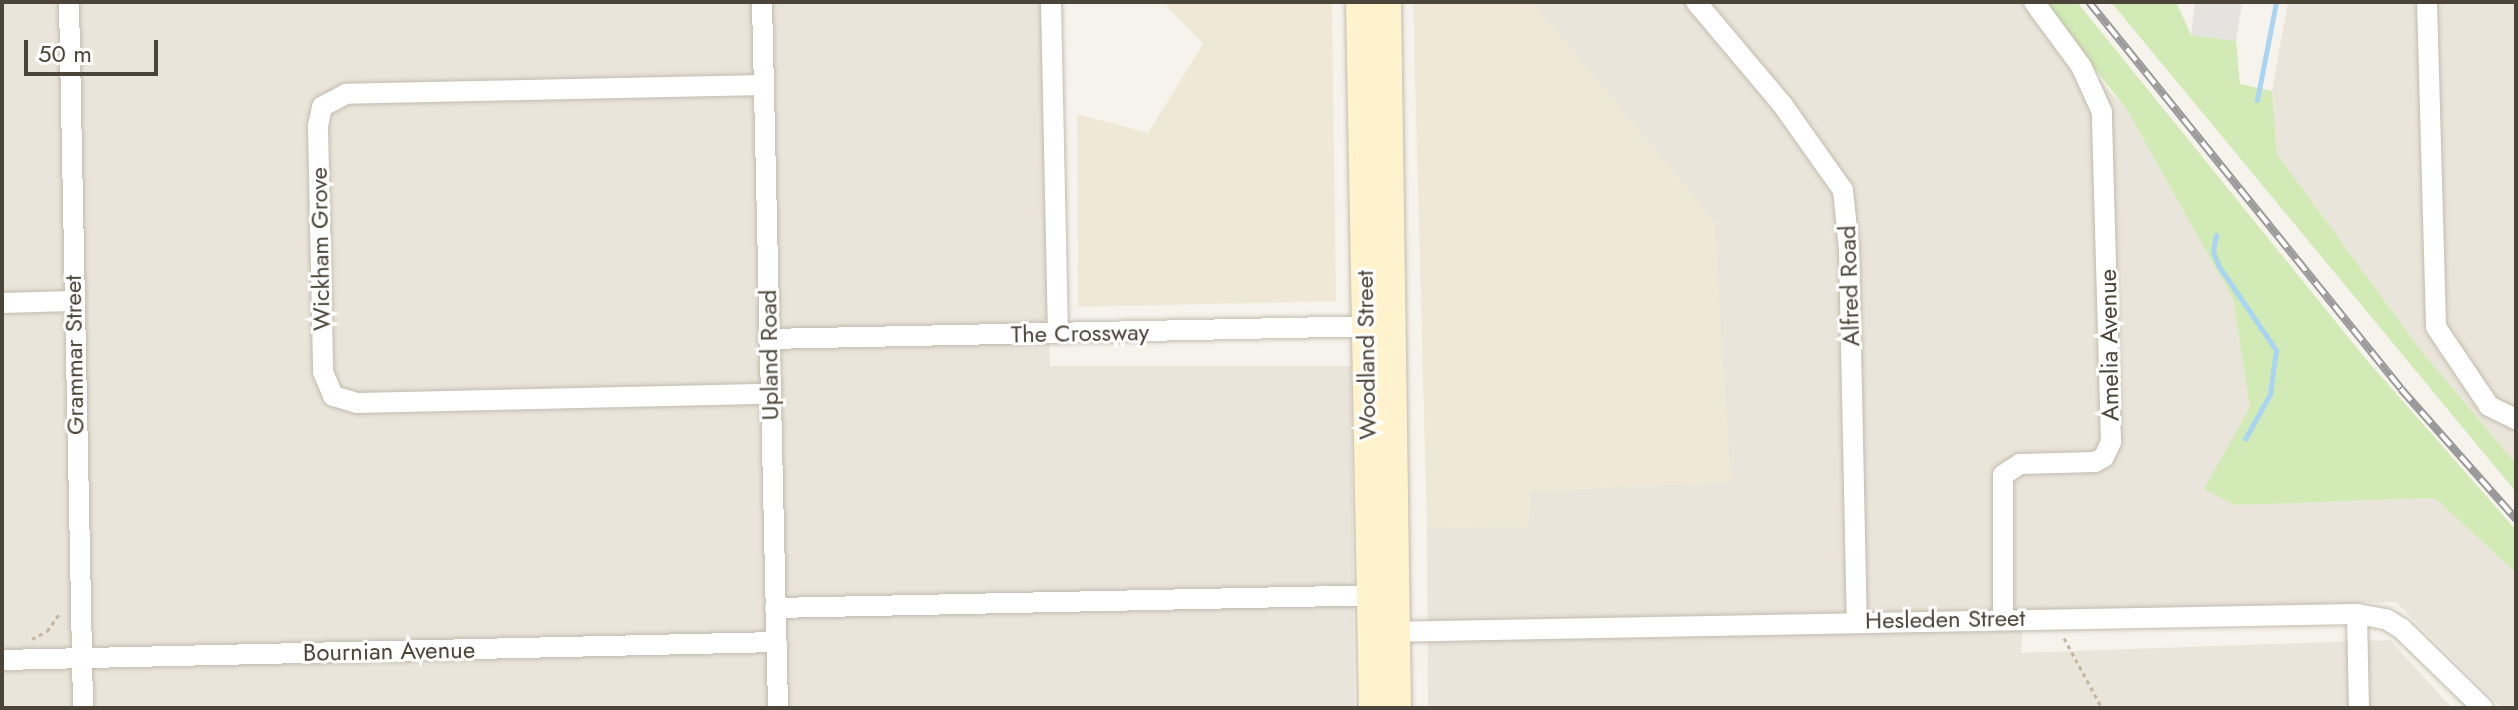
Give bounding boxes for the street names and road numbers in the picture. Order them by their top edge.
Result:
street label: Wickham Grove [304,167,336,331]
street label: Alfred Road [1832,225,1866,347]
street label: Amelia Avenue [2093,269,2125,421]
street label: Woodland Street [1350,270,1382,440]
street label: Grammar Street [58,275,90,435]
street label: Upland Road [753,289,785,421]
street label: The Crossway [1011,317,1149,349]
street label: Hesleden Street [1865,603,2025,635]
street label: Bournian Avenue [303,635,475,667]

